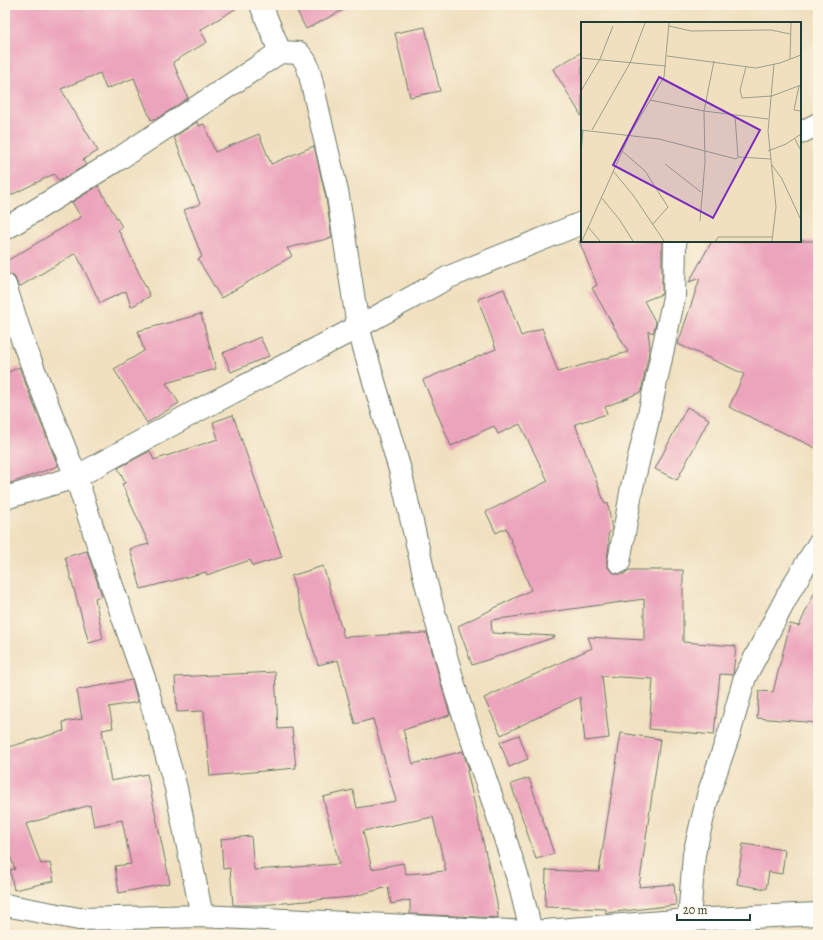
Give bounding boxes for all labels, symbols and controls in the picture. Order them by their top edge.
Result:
inset map [581,22,801,242]
scale bar [677,896,750,922]
text: 20 m [683,902,707,918]

